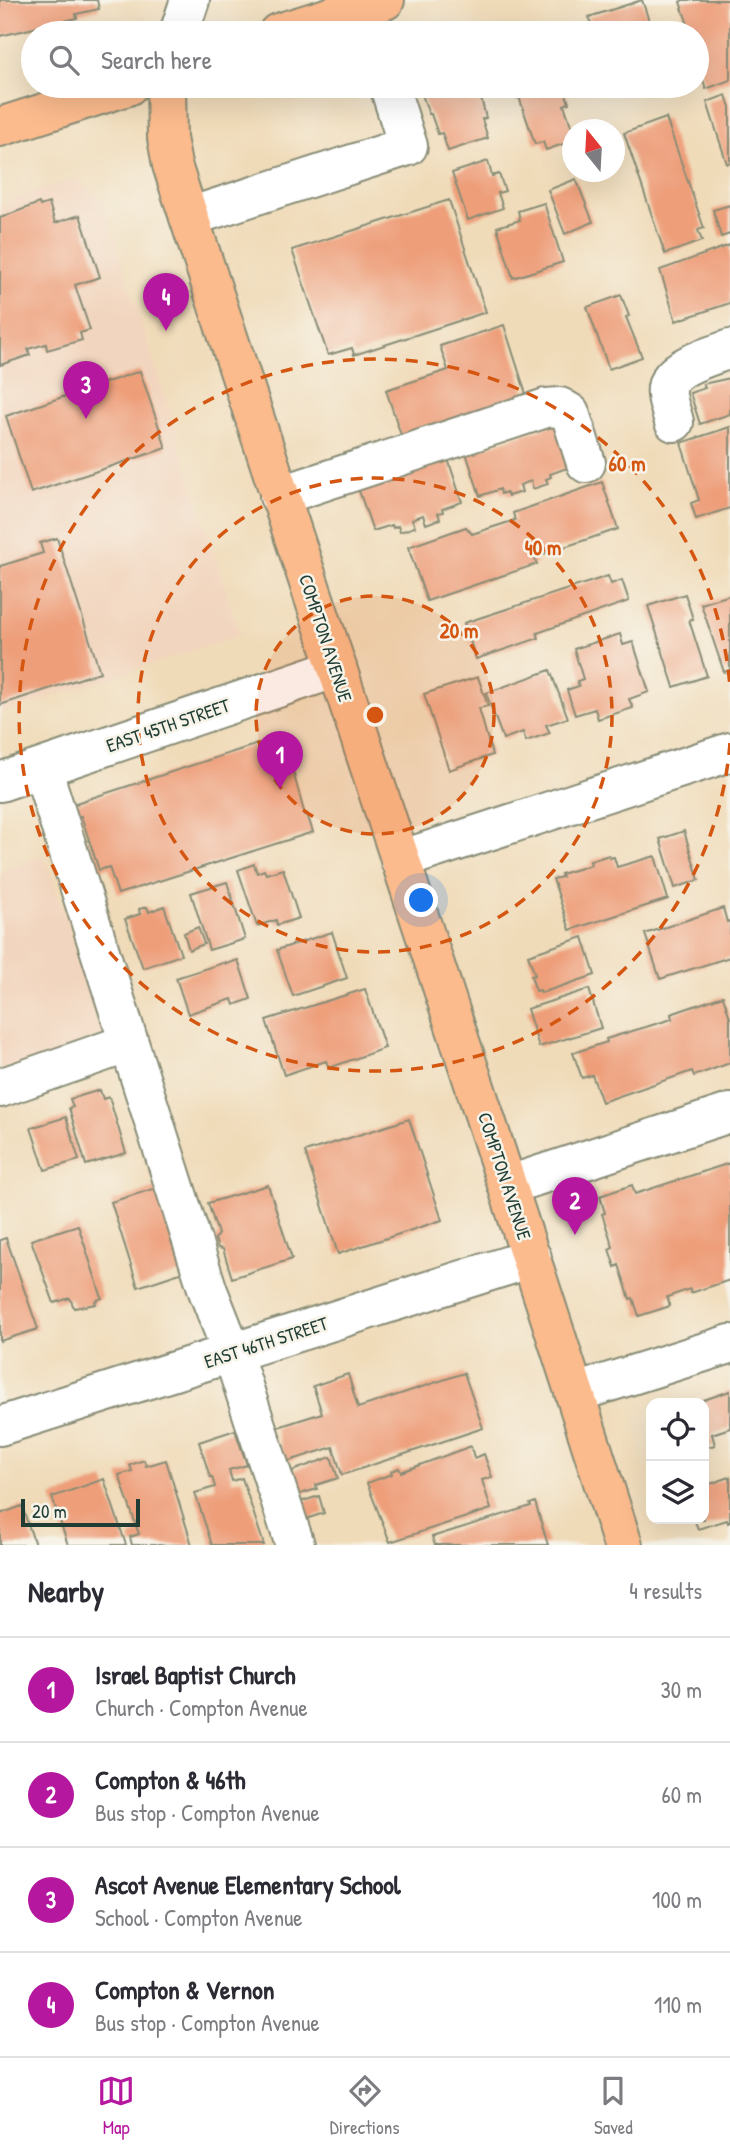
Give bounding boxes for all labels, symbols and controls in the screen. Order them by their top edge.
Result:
search box [21,21,709,98]
icon: search [45,41,83,79]
text: Search here [101,42,212,77]
north arrow [562,119,625,182]
pin: 4 [143,273,189,331]
pin: 3 [63,361,109,419]
text: 60 m [609,449,645,478]
text: 40 m [525,533,561,562]
street label: COMPTON AVENUE [293,571,359,706]
text: 20 m [440,616,478,645]
street label: EAST 45TH STREET [103,691,234,758]
centre of rings [363,703,387,727]
pin: 1 [257,731,303,789]
your location [404,883,438,917]
street label: COMPTON AVENUE [472,1109,538,1244]
pin: 2 [552,1177,598,1235]
street label: EAST 46TH STREET [201,1309,332,1374]
map controls [646,1398,709,1524]
button: locate [646,1398,709,1461]
button: layers [646,1461,709,1524]
scale bar [21,1496,140,1528]
text: 20 m [32,1498,67,1524]
text: Nearby [28,1571,104,1611]
text: 4 results [629,1575,702,1606]
text: Israel Baptist Church [95,1657,295,1692]
text: 1 [47,1674,55,1705]
text: 30 m [660,1674,702,1705]
text: Church · Compton Avenue [95,1692,308,1723]
text: Compton & 46th [95,1762,245,1797]
text: 2 [46,1779,56,1810]
text: 60 m [662,1779,702,1810]
text: Bus stop · Compton Avenue [95,1797,320,1828]
text: Ascot Avenue Elementary School [95,1867,401,1902]
text: 3 [46,1884,56,1915]
text: 100 m [652,1884,702,1915]
text: School · Compton Avenue [95,1902,303,1933]
text: Compton & Vernon [95,1972,274,2007]
text: 4 [47,1989,55,2020]
text: 110 m [654,1989,702,2020]
text: Bus stop · Compton Avenue [95,2007,320,2038]
tab: Map [97,2072,135,2140]
tab: Directions [330,2072,400,2140]
tab: Saved [594,2072,633,2140]

